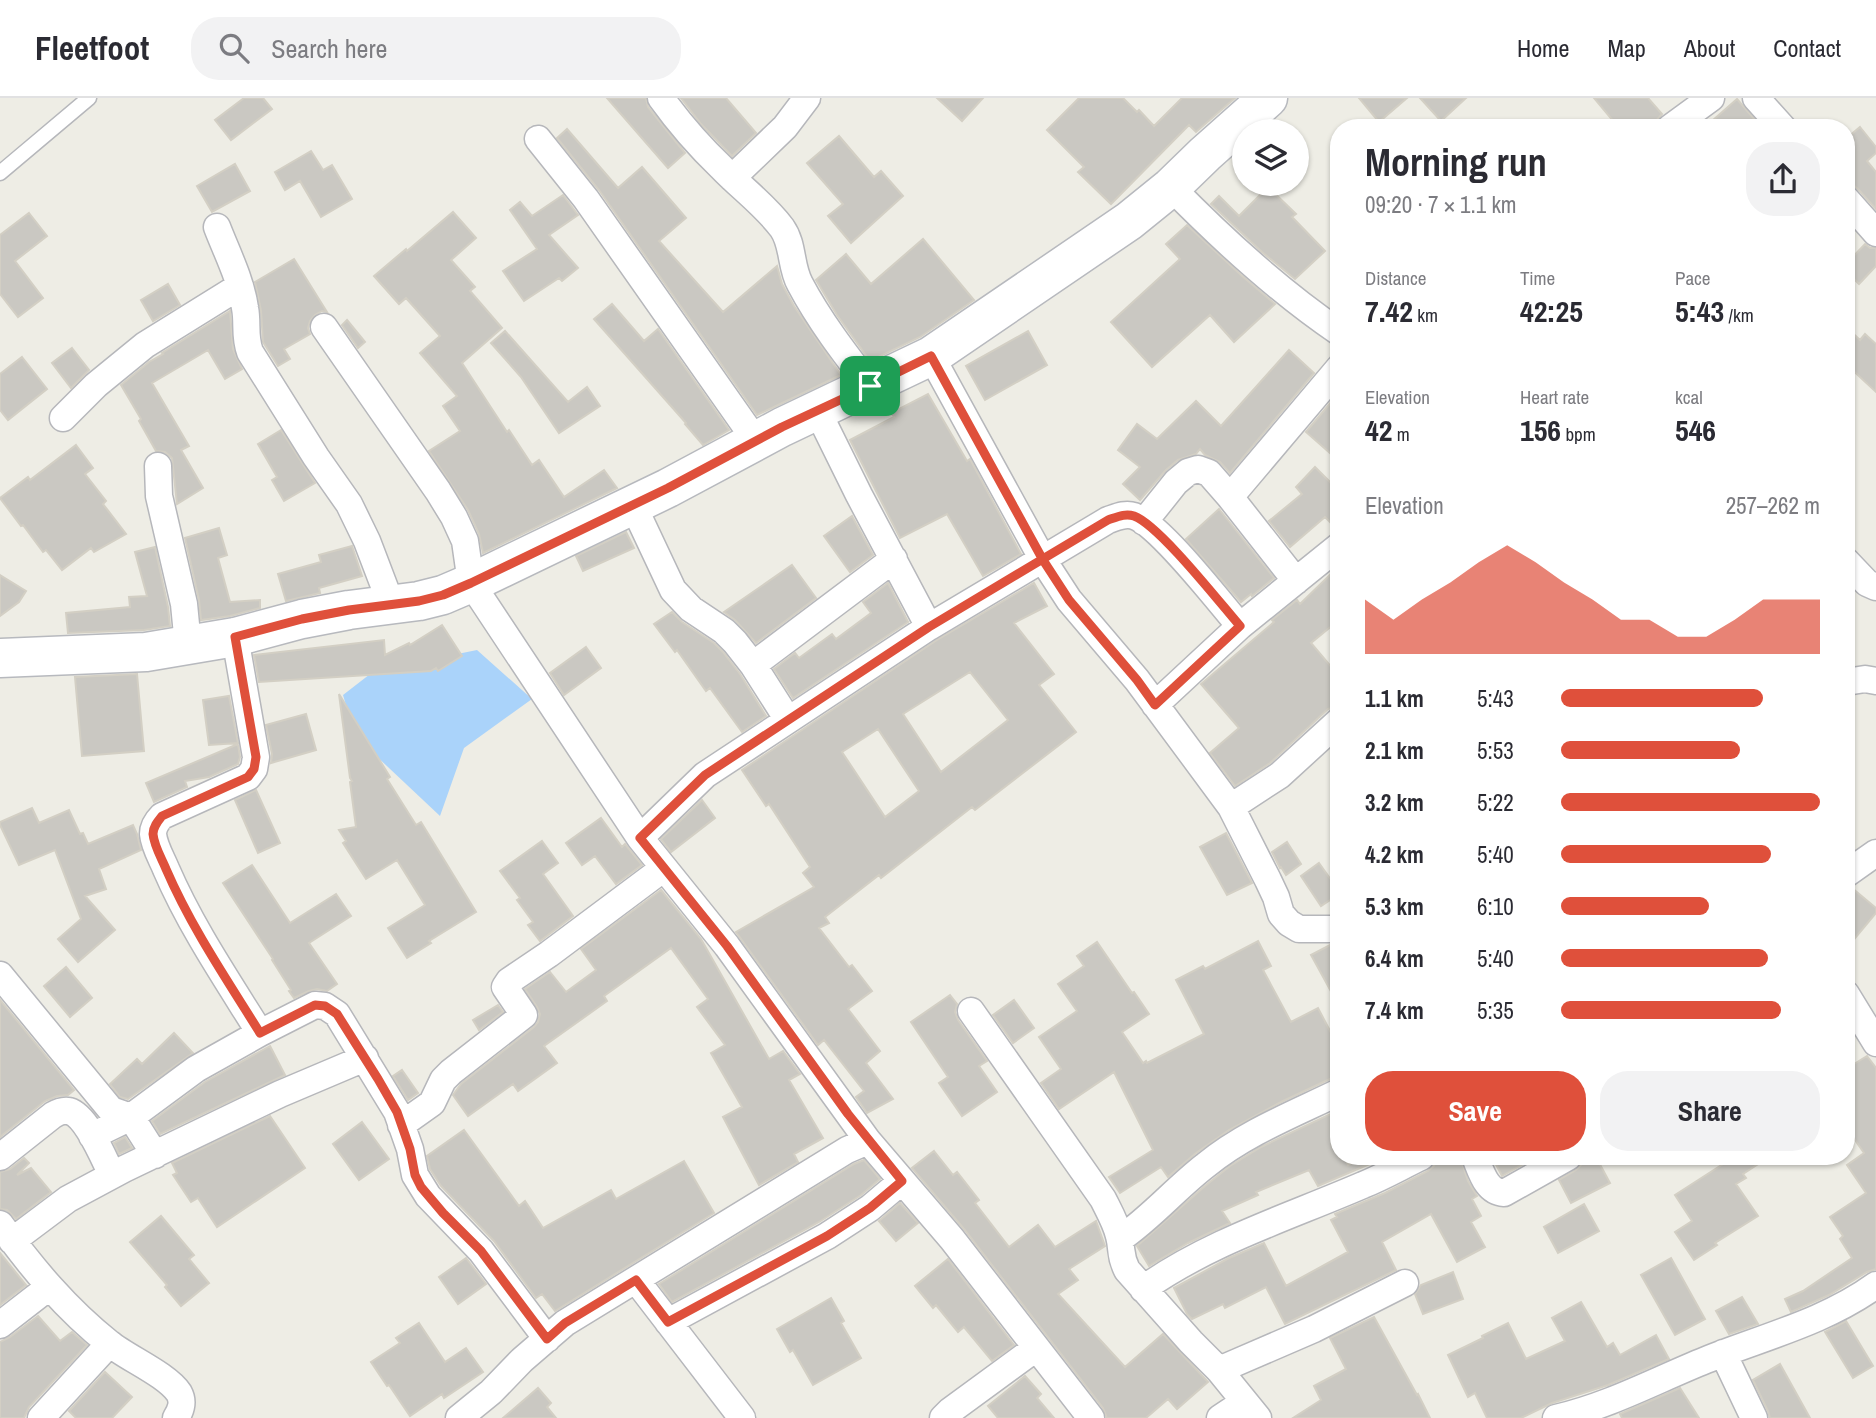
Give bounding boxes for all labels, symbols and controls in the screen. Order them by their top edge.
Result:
search box [191,17,681,80]
text: Fleetfoot [35,26,149,70]
icon: search [215,29,253,67]
text: Search here [271,31,387,66]
text: Home [1517,32,1569,64]
text: Map [1607,32,1646,64]
text: About [1684,32,1735,64]
text: Contact [1773,32,1841,64]
map controls [1232,119,1309,196]
button: layers [1232,119,1309,196]
text: Morning run [1365,137,1547,188]
button: share [1746,142,1820,216]
text: 09:20 · 7 × 1.1 km [1365,189,1517,220]
text: Distance [1365,265,1426,291]
text: Time [1520,265,1555,291]
text: Pace [1675,265,1711,291]
text: 7.42 [1365,291,1413,331]
text: 42:25 [1520,291,1583,331]
text: 5:43 [1675,291,1724,331]
text: km [1413,302,1438,328]
text: /km [1724,302,1754,328]
pin [840,356,900,416]
icon: arrive [851,367,889,405]
text: Elevation [1365,384,1430,410]
text: Heart rate [1520,384,1589,410]
text: kcal [1675,384,1703,410]
text: 42 [1365,410,1392,450]
text: 156 [1520,410,1561,450]
text: 546 [1675,410,1716,450]
text: m [1392,421,1410,447]
text: bpm [1561,421,1596,447]
text: Elevation [1365,490,1444,521]
text: 257–262 m [1726,490,1820,521]
text: 1.1 km [1365,683,1424,714]
text: 5:43 [1477,683,1514,714]
text: 2.1 km [1365,735,1424,766]
text: 5:53 [1477,735,1514,766]
text: 3.2 km [1365,787,1424,818]
text: 5:22 [1477,787,1514,818]
text: 4.2 km [1365,839,1424,870]
text: 5:40 [1477,839,1514,870]
text: 5.3 km [1365,891,1424,922]
text: 6:10 [1477,891,1514,922]
text: 6.4 km [1365,943,1424,974]
text: 5:40 [1477,943,1514,974]
text: 7.4 km [1365,995,1424,1026]
text: 5:35 [1477,995,1514,1026]
button: Save [1365,1071,1586,1151]
button: Share [1600,1071,1820,1151]

